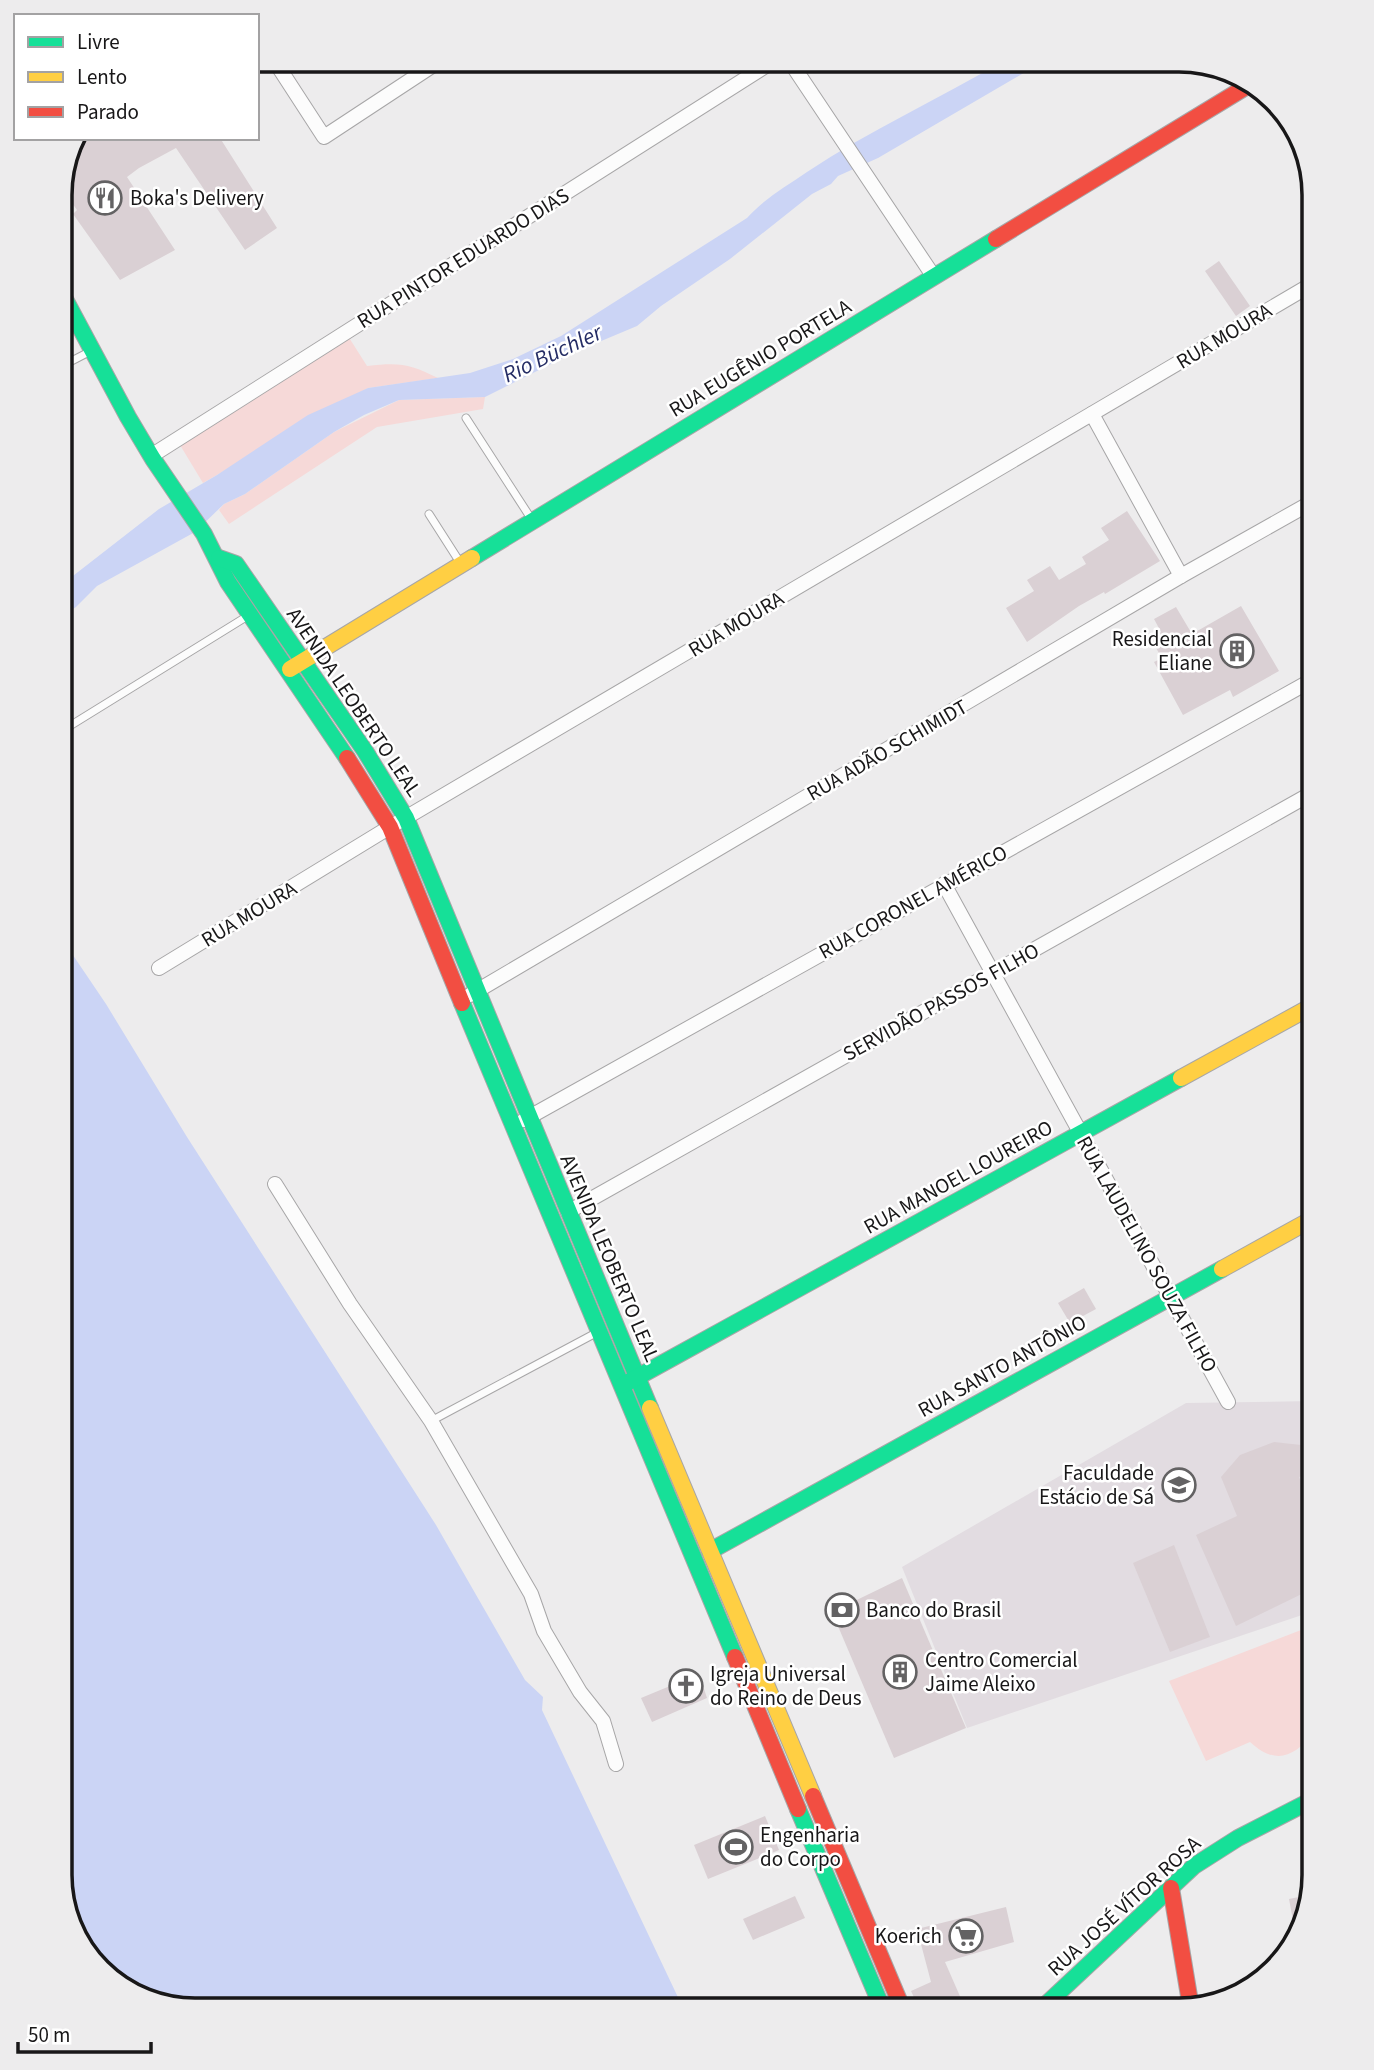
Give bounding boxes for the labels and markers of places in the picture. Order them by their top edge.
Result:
restaurant icon: Boka's Delivery [86,179,124,217]
place label: Boka's Delivery [130,183,264,213]
place label: Residencial Eliane [1112,624,1212,678]
building icon: Residencial Eliane [1218,632,1256,670]
place label: Faculdade Estácio de Sá [1039,1458,1154,1512]
school or university icon: Faculdade Estácio de Sá [1160,1466,1198,1504]
bank icon: Banco do Brasil [823,1591,861,1629]
place label: Banco do Brasil [866,1595,1001,1625]
place label: Centro Comercial Jaime Aleixo [925,1645,1078,1699]
building icon: Centro Comercial Jaime Aleixo [881,1653,919,1691]
place label: Igreja Universal do Reino de Deus [710,1659,862,1713]
church icon: Igreja Universal do Reino de Deus [667,1667,705,1705]
place label: Engenharia do Corpo [760,1820,860,1874]
sports icon: Engenharia do Corpo [717,1828,755,1866]
supermarket icon: Koerich [947,1917,985,1955]
place label: Koerich [875,1921,942,1951]

